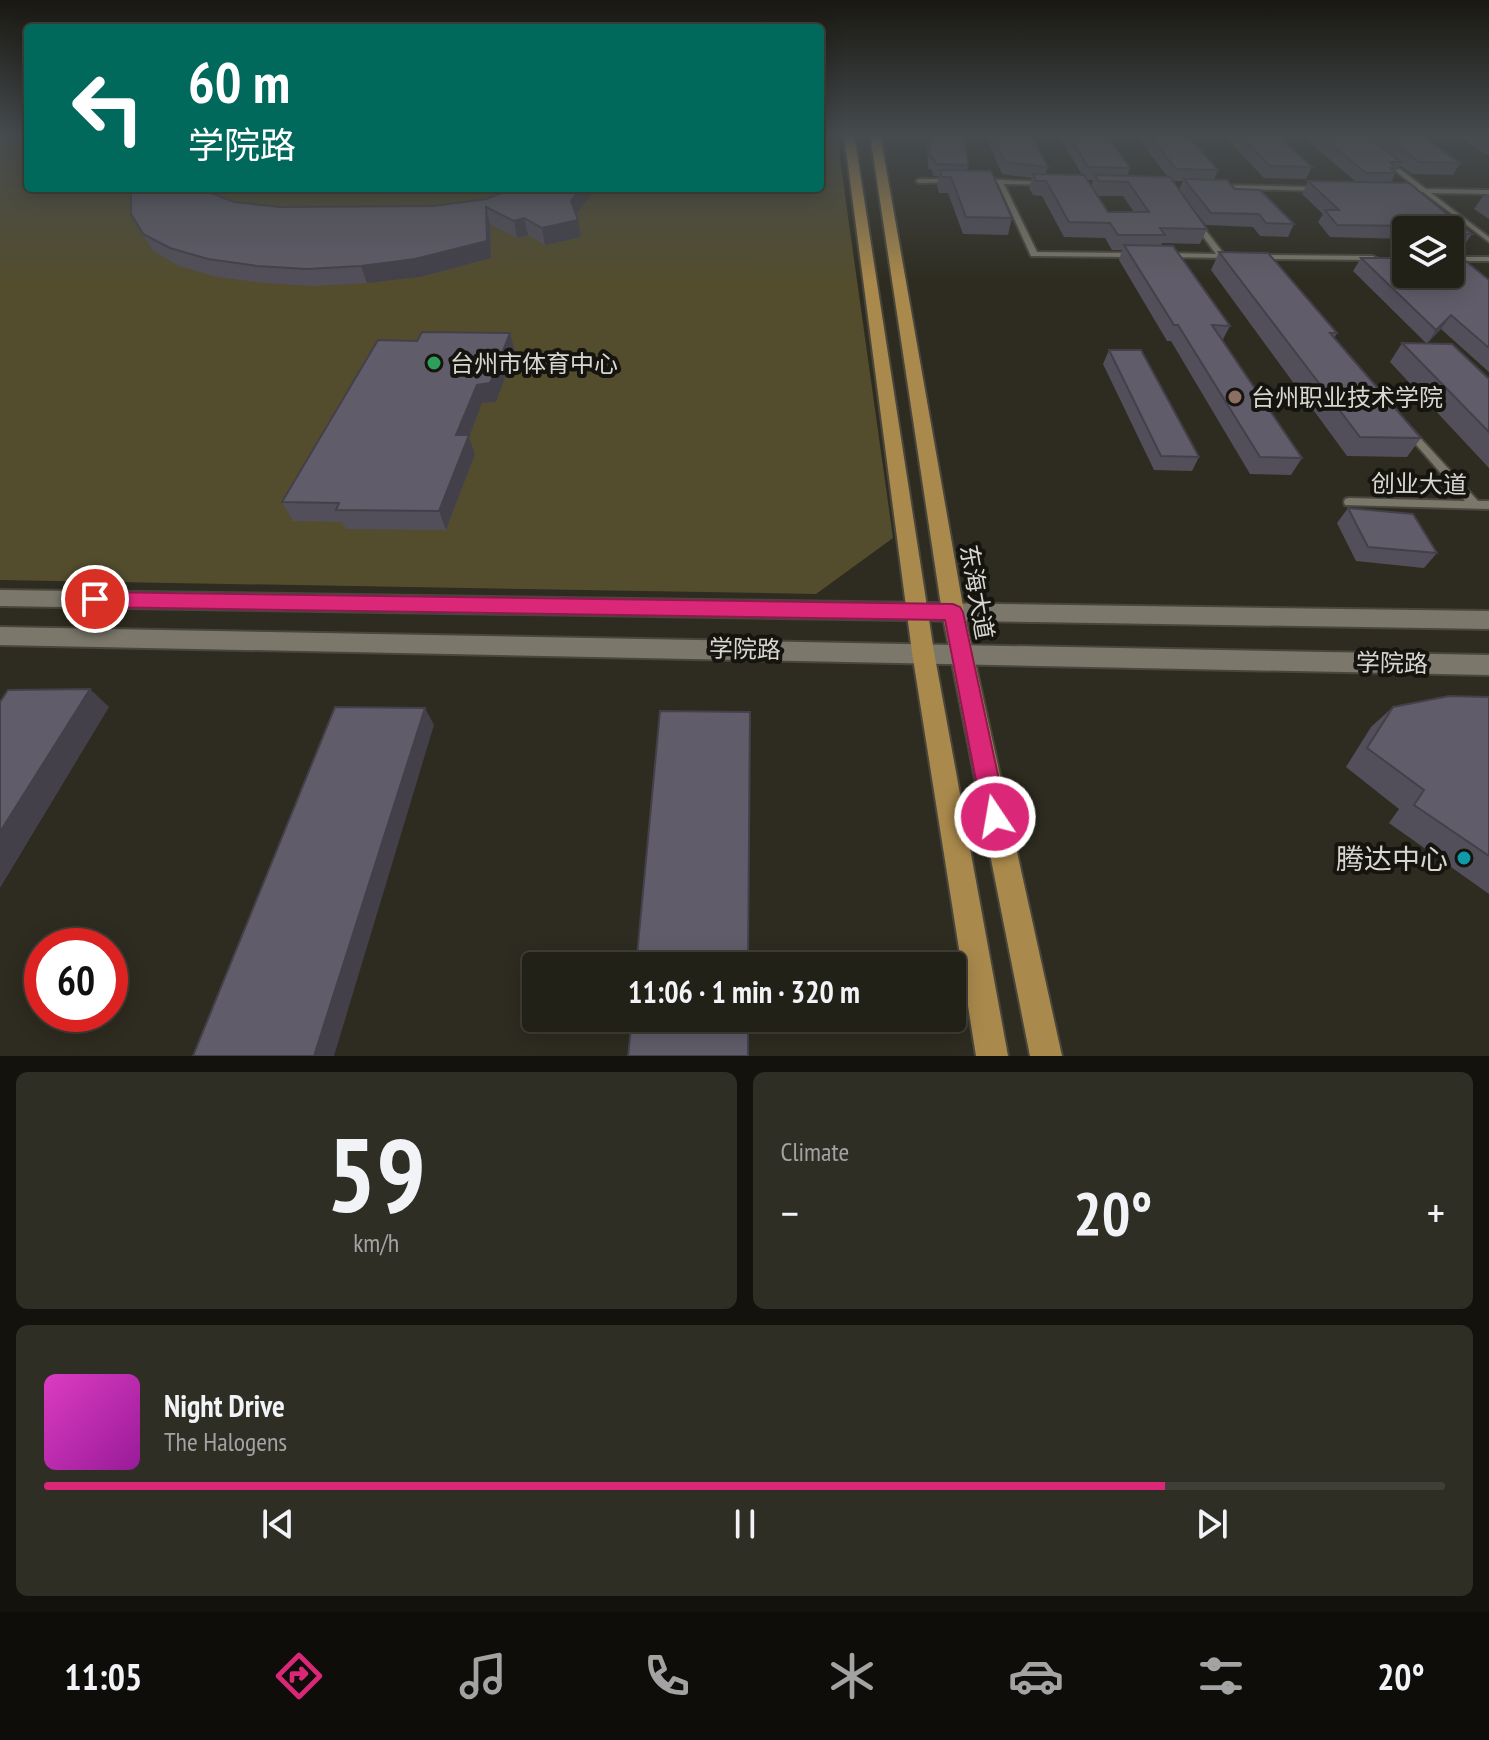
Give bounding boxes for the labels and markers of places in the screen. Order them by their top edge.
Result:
place label: 台州市体育中心 [450,348,618,379]
marker: 台州市体育中心 [425,354,443,372]
place label: 台州职业技术学院 [1251,382,1443,413]
marker: 台州职业技术学院 [1226,388,1244,406]
pin [61,565,129,633]
place label: 腾达中心 [1336,840,1448,877]
marker: 腾达中心 [1455,849,1473,867]

